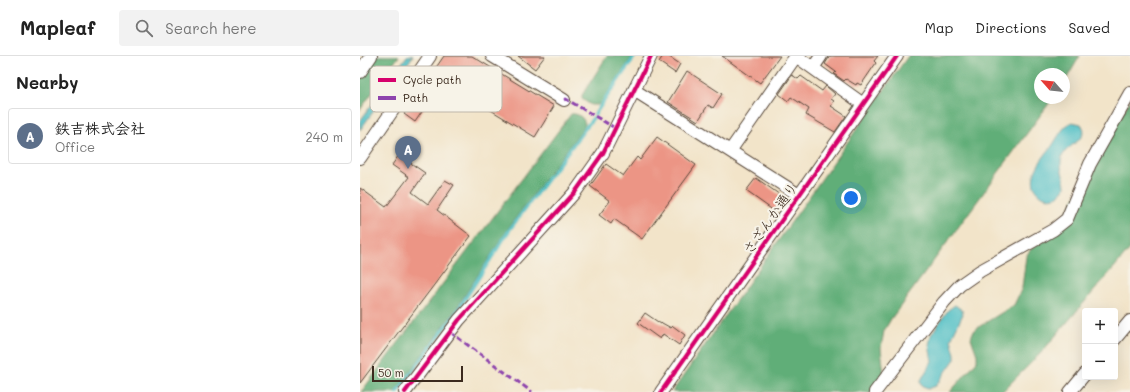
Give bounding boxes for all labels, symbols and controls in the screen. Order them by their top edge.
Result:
search box [119,10,399,46]
text: Mapleaf [20,15,95,40]
icon: search [133,17,155,39]
text: Search here [165,18,257,38]
text: Map [925,18,953,37]
text: Directions [975,18,1046,37]
text: Saved [1068,18,1110,37]
legend [370,66,502,112]
north arrow [1034,68,1070,104]
text: Nearby [16,71,78,93]
text: Cycle path [403,72,461,87]
text: Path [403,90,428,105]
text: 鉄吉株式会社 [55,118,145,138]
text: A [25,128,35,145]
text: 240 m [306,128,343,145]
pin: A [395,136,421,169]
text: Office [55,138,95,155]
street label: さざんか通り [738,178,802,258]
your location [841,188,861,208]
map controls [1082,308,1118,380]
button: + [1082,308,1118,344]
button: − [1082,344,1118,380]
scale bar [372,364,463,383]
text: 50 m [378,365,404,380]

